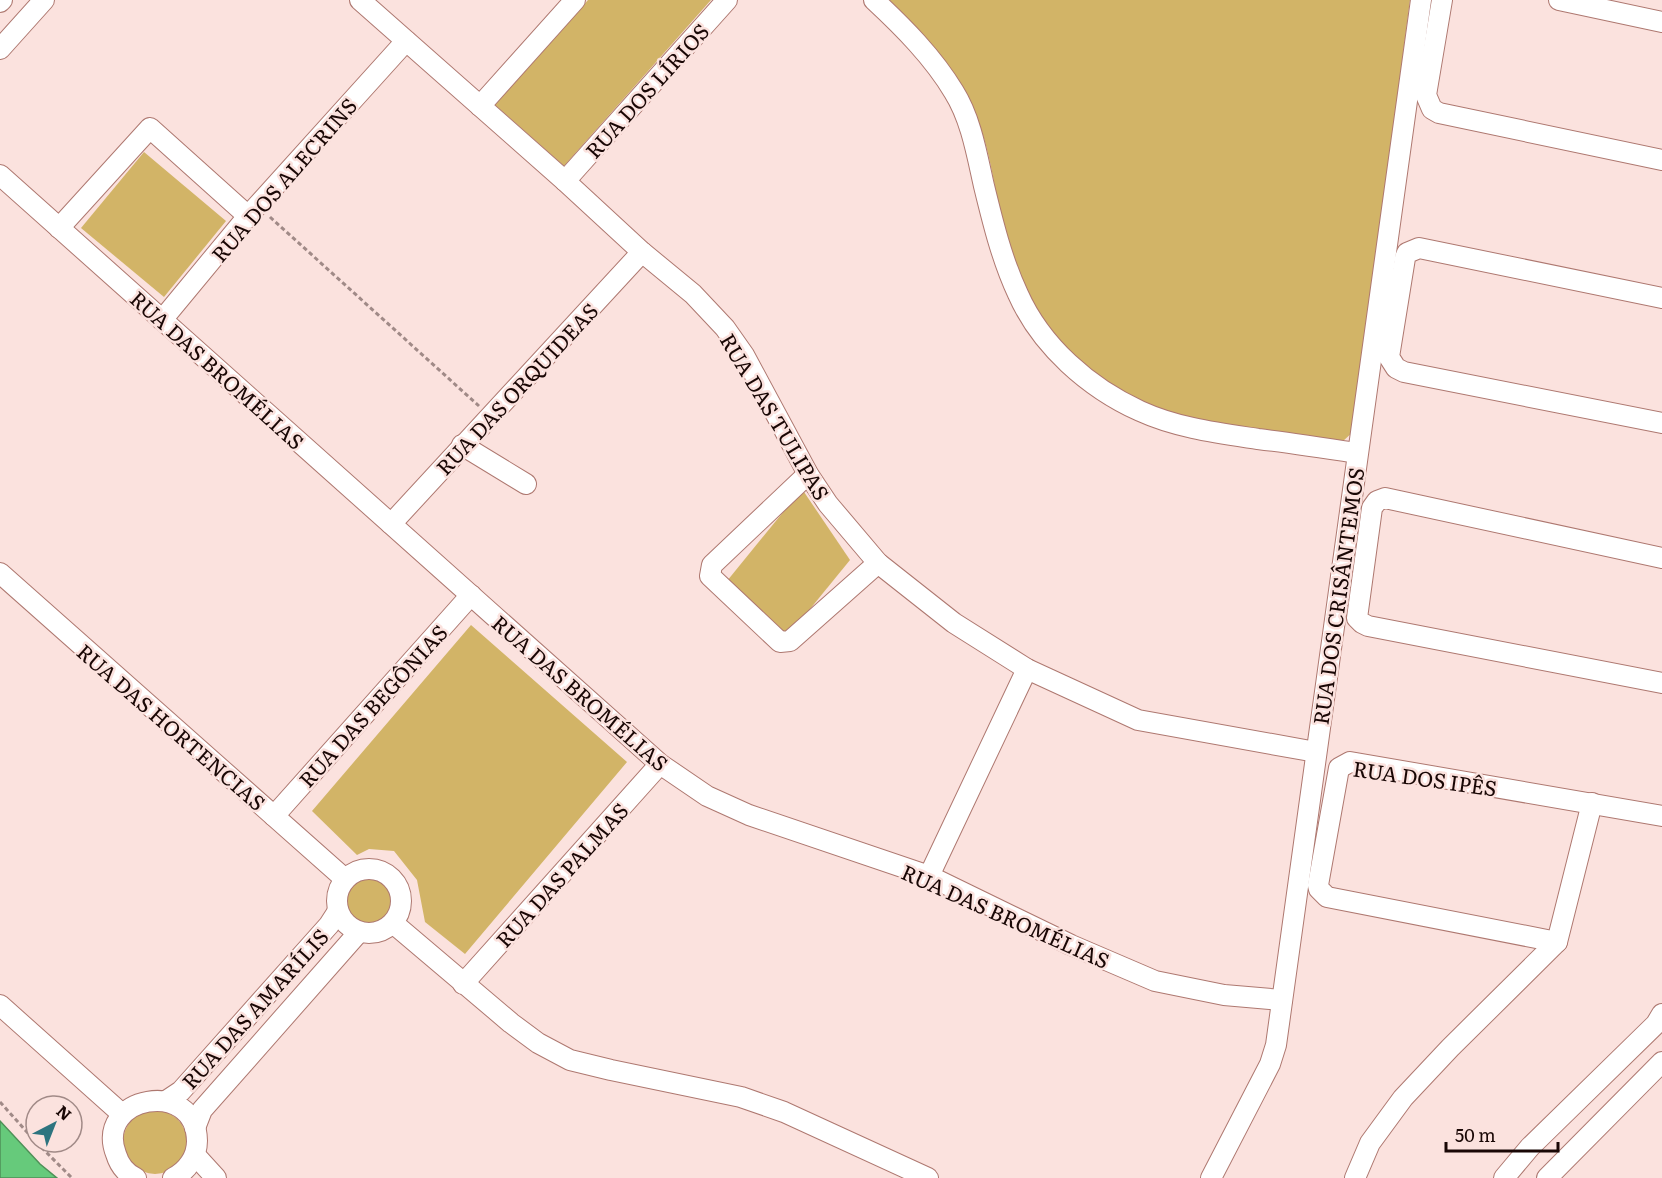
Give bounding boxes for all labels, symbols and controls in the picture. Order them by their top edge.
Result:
street label: RUA DOS LÍRIOS [577,16,715,164]
street label: RUA DOS ALECRINS [203,90,363,268]
street label: RUA DAS BROMÉLIAS [124,282,312,456]
street label: RUA DAS ORQUIDEAS [428,295,604,481]
street label: RUA DAS TULIPAS [714,327,838,505]
street label: RUA DOS CRISÂNTEMOS [1304,465,1370,727]
street label: RUA DAS BROMÉLIAS [486,607,676,777]
street label: RUA DAS BEGÔNIAS [290,617,454,793]
street label: RUA DAS HORTENCIAS [71,635,273,817]
street label: RUA DOS IPÊS [1351,752,1499,802]
street label: RUA DAS PALMAS [488,795,634,953]
street label: RUA DAS BROMÉLIAS [897,855,1115,975]
street label: RUA DAS AMARÍLIS [173,921,335,1095]
north arrow [24,1094,84,1154]
text: N [52,1099,78,1126]
scale bar [1446,1115,1558,1153]
text: 50 m [1455,1121,1496,1148]

